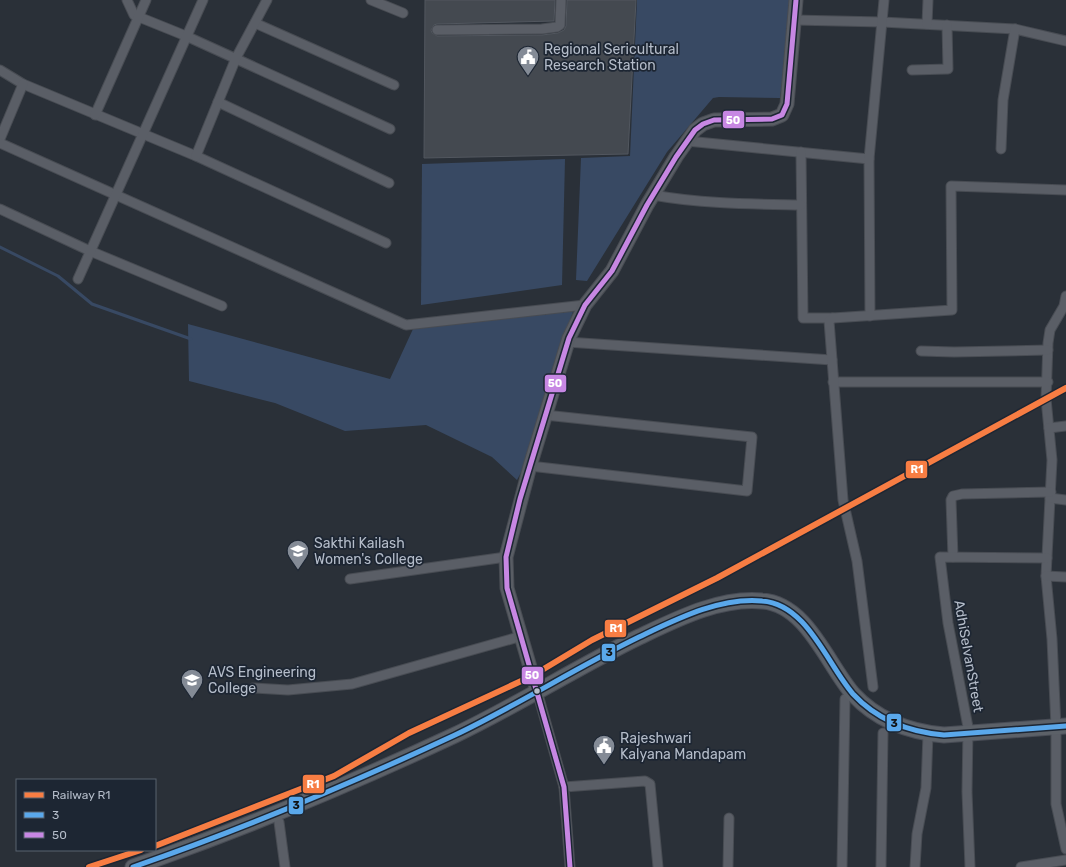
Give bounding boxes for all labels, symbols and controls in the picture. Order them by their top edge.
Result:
place label: Regional Sericultural Research Station [544,41,679,74]
public building icon: Regional Sericultural Research Station [515,44,541,77]
line badge: 50 [722,110,745,129]
text: 50 [726,114,740,127]
line badge: 50 [544,374,567,393]
text: 50 [548,377,562,390]
line badge: R1 [905,460,928,479]
text: R1 [910,463,924,476]
place label: Sakthi Kailash Women's College [314,535,423,568]
school or university icon: Sakthi Kailash Women's College [285,538,311,571]
street label: AdhiSelvanStreet [950,599,987,714]
line badge: R1 [604,619,627,638]
text: R1 [609,622,623,635]
line badge: 3 [601,643,616,662]
text: 3 [605,646,613,659]
place label: AVS Engineering College [208,664,316,697]
line badge: 50 [521,666,544,685]
school or university icon: AVS Engineering College [179,667,205,700]
text: 50 [525,669,539,682]
unlabelled marker [532,686,542,696]
line badge: 3 [886,713,902,732]
text: 3 [890,717,898,730]
place label: Rajeshwari Kalyana Mandapam [620,730,746,763]
public building icon: Rajeshwari Kalyana Mandapam [591,733,617,766]
line badge: R1 [302,774,325,794]
text: R1 [306,778,320,791]
legend [16,779,156,851]
text: Railway R1 [52,788,110,802]
line badge: 3 [288,796,304,815]
text: 3 [292,799,300,812]
text: 3 [52,808,59,822]
text: 50 [52,828,67,842]

